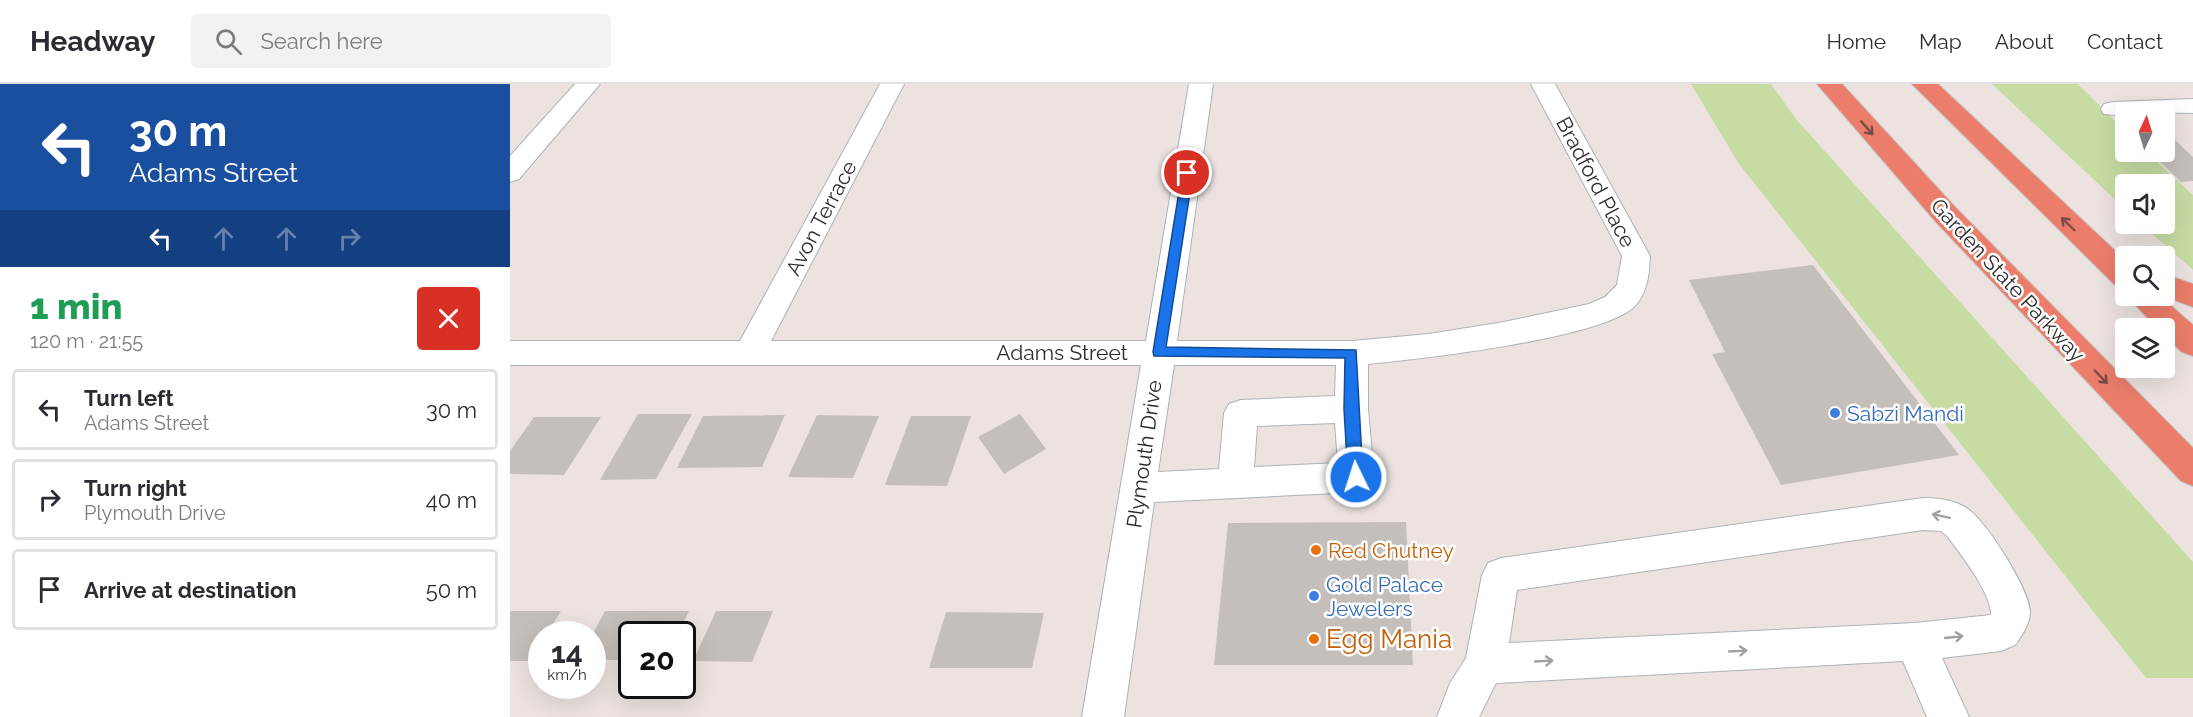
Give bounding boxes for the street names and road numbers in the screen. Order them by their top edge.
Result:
street label: Bradford Place [1551,112,1641,252]
street label: Avon Terrace [780,156,862,280]
street label: Garden State Parkway [1926,193,2090,367]
street label: Adams Street [996,340,1128,365]
street label: Plymouth Drive [1121,379,1167,529]

